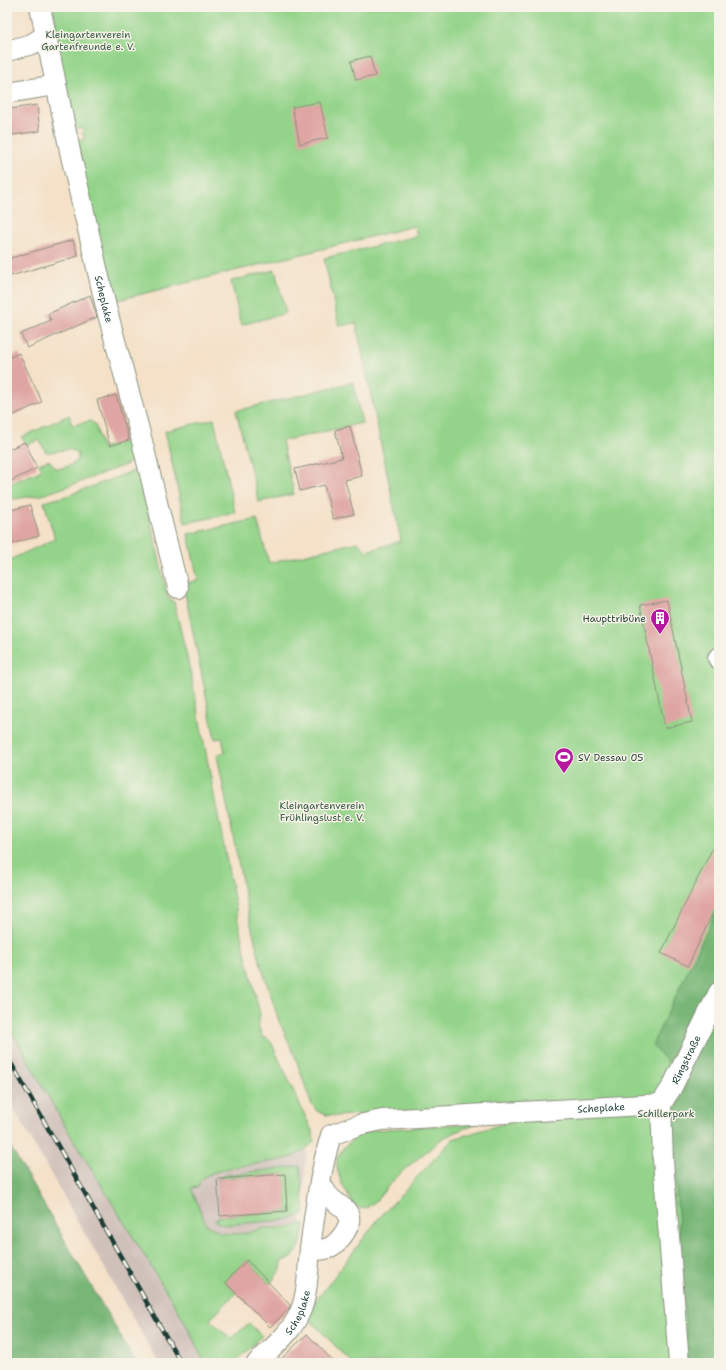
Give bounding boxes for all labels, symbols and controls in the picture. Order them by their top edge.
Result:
park label: Kleingartenverein Gartenfreunde e. V. [41,28,135,53]
street label: Scheplake [92,274,116,324]
building icon: Haupttribüne [649,607,671,635]
place label: Haupttribüne [582,612,646,625]
sports icon: SV Dessau 05 [553,746,575,774]
place label: SV Dessau 05 [578,751,643,764]
park label: Kleingartenverein Frühlingslust e. V. [280,799,365,824]
street label: Ringstraße [668,1033,704,1086]
street label: Scheplake [577,1100,626,1116]
park label: Schillerpark [638,1107,695,1120]
street label: Scheplake [282,1289,313,1338]

